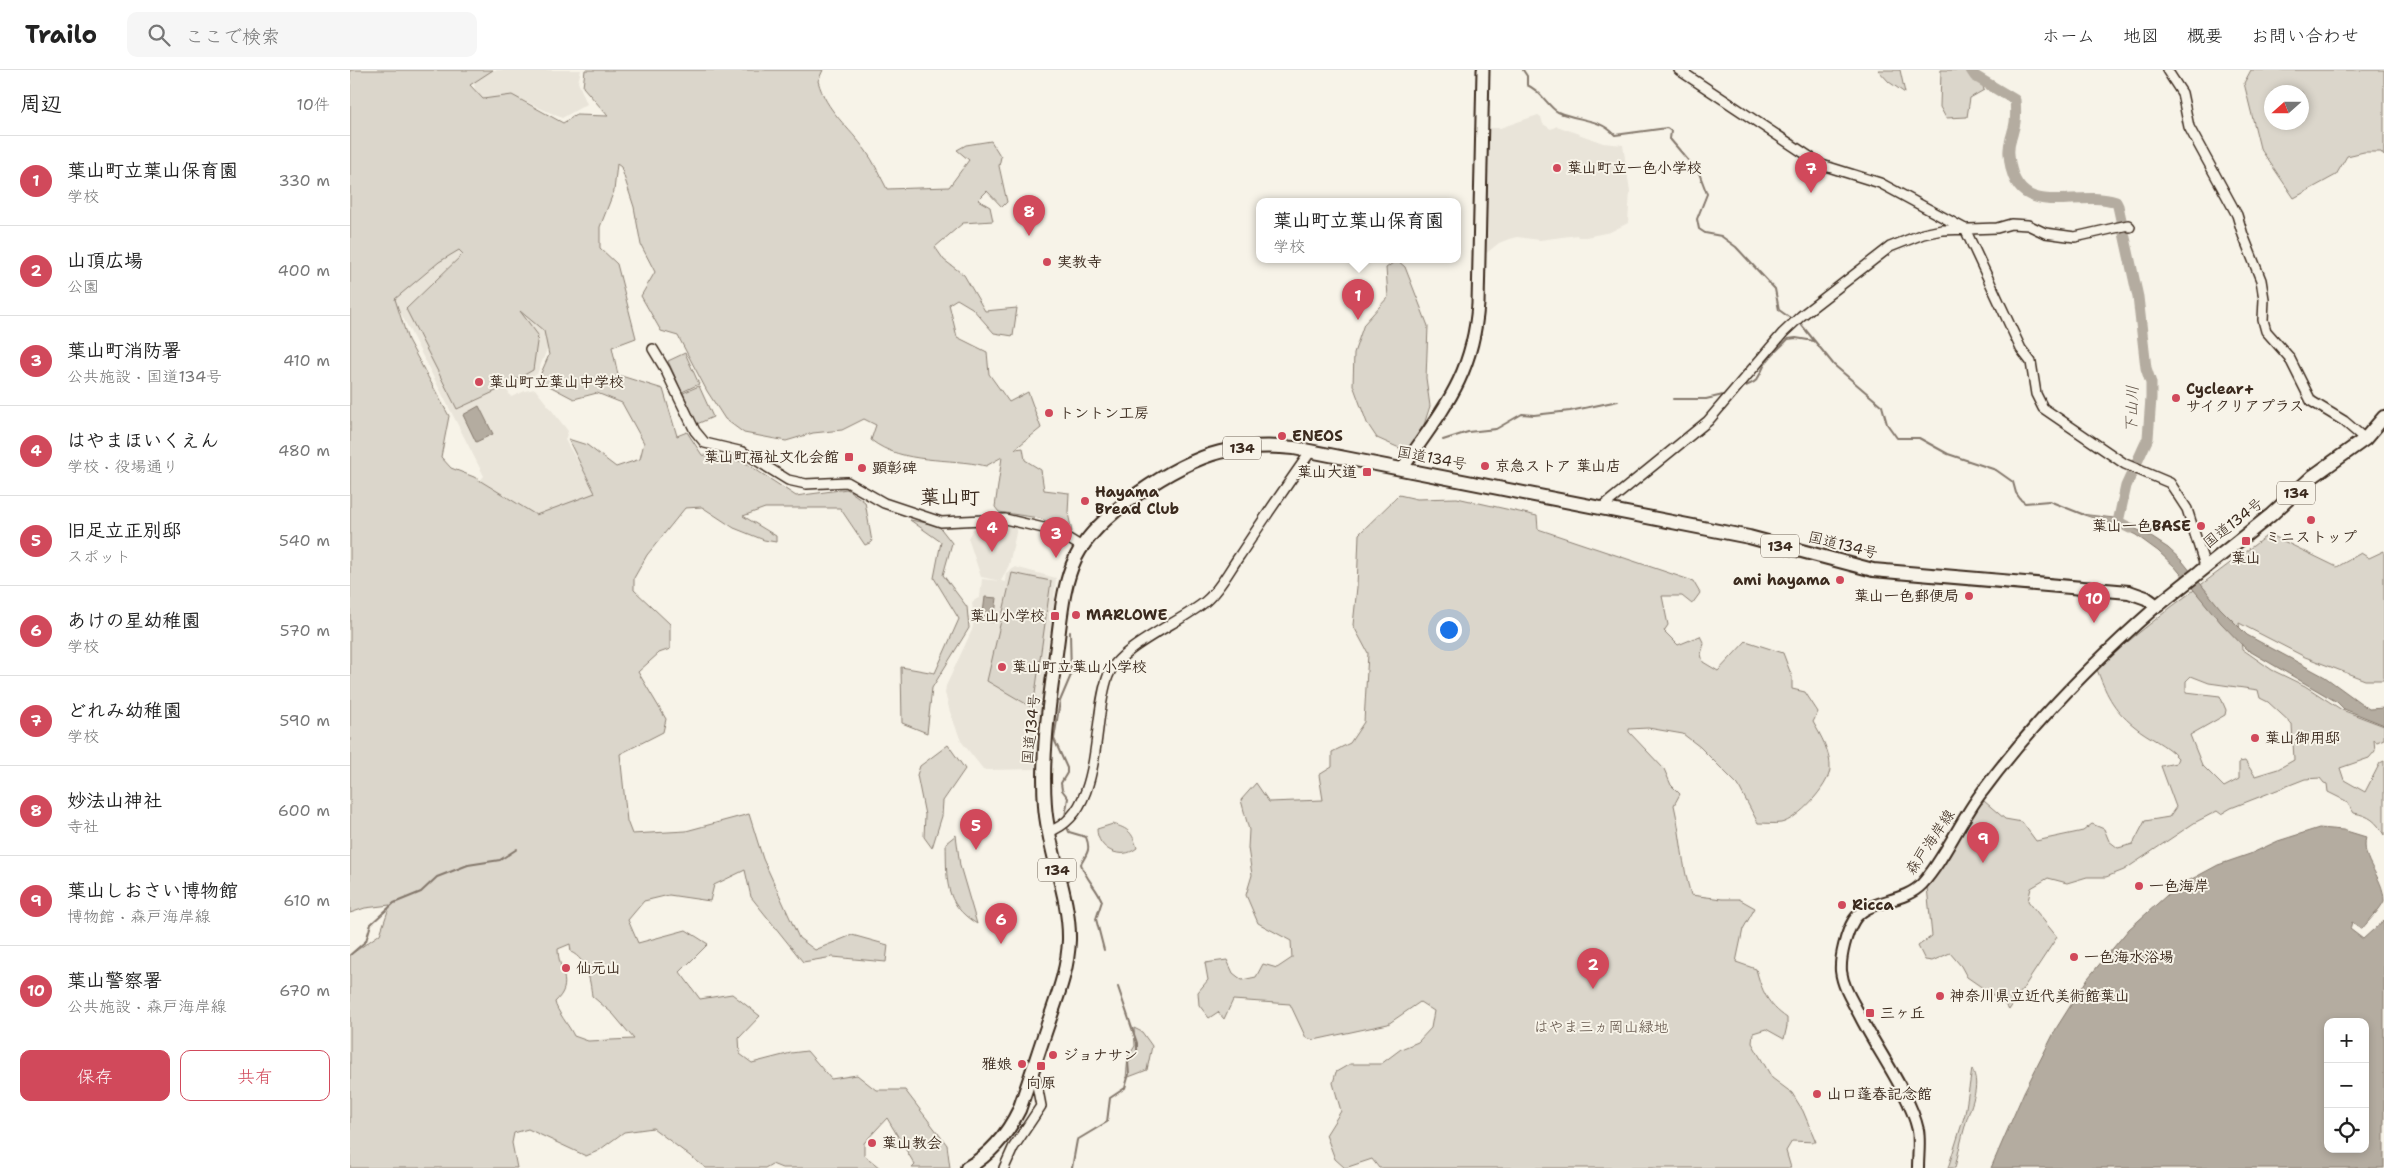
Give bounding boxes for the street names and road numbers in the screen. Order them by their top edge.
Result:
road number: 134 [1223,436,1261,459]
street label: 国道134号 [1395,441,1469,475]
road number: 134 [2277,482,2315,504]
street label: 国道134号 [2199,493,2267,553]
street label: 国道134号 [1806,527,1880,563]
road number: 134 [1761,534,1799,558]
street label: 国道134号 [1017,693,1045,765]
street label: 森戸海岸線 [1901,805,1959,879]
road number: 134 [1038,858,1076,882]

